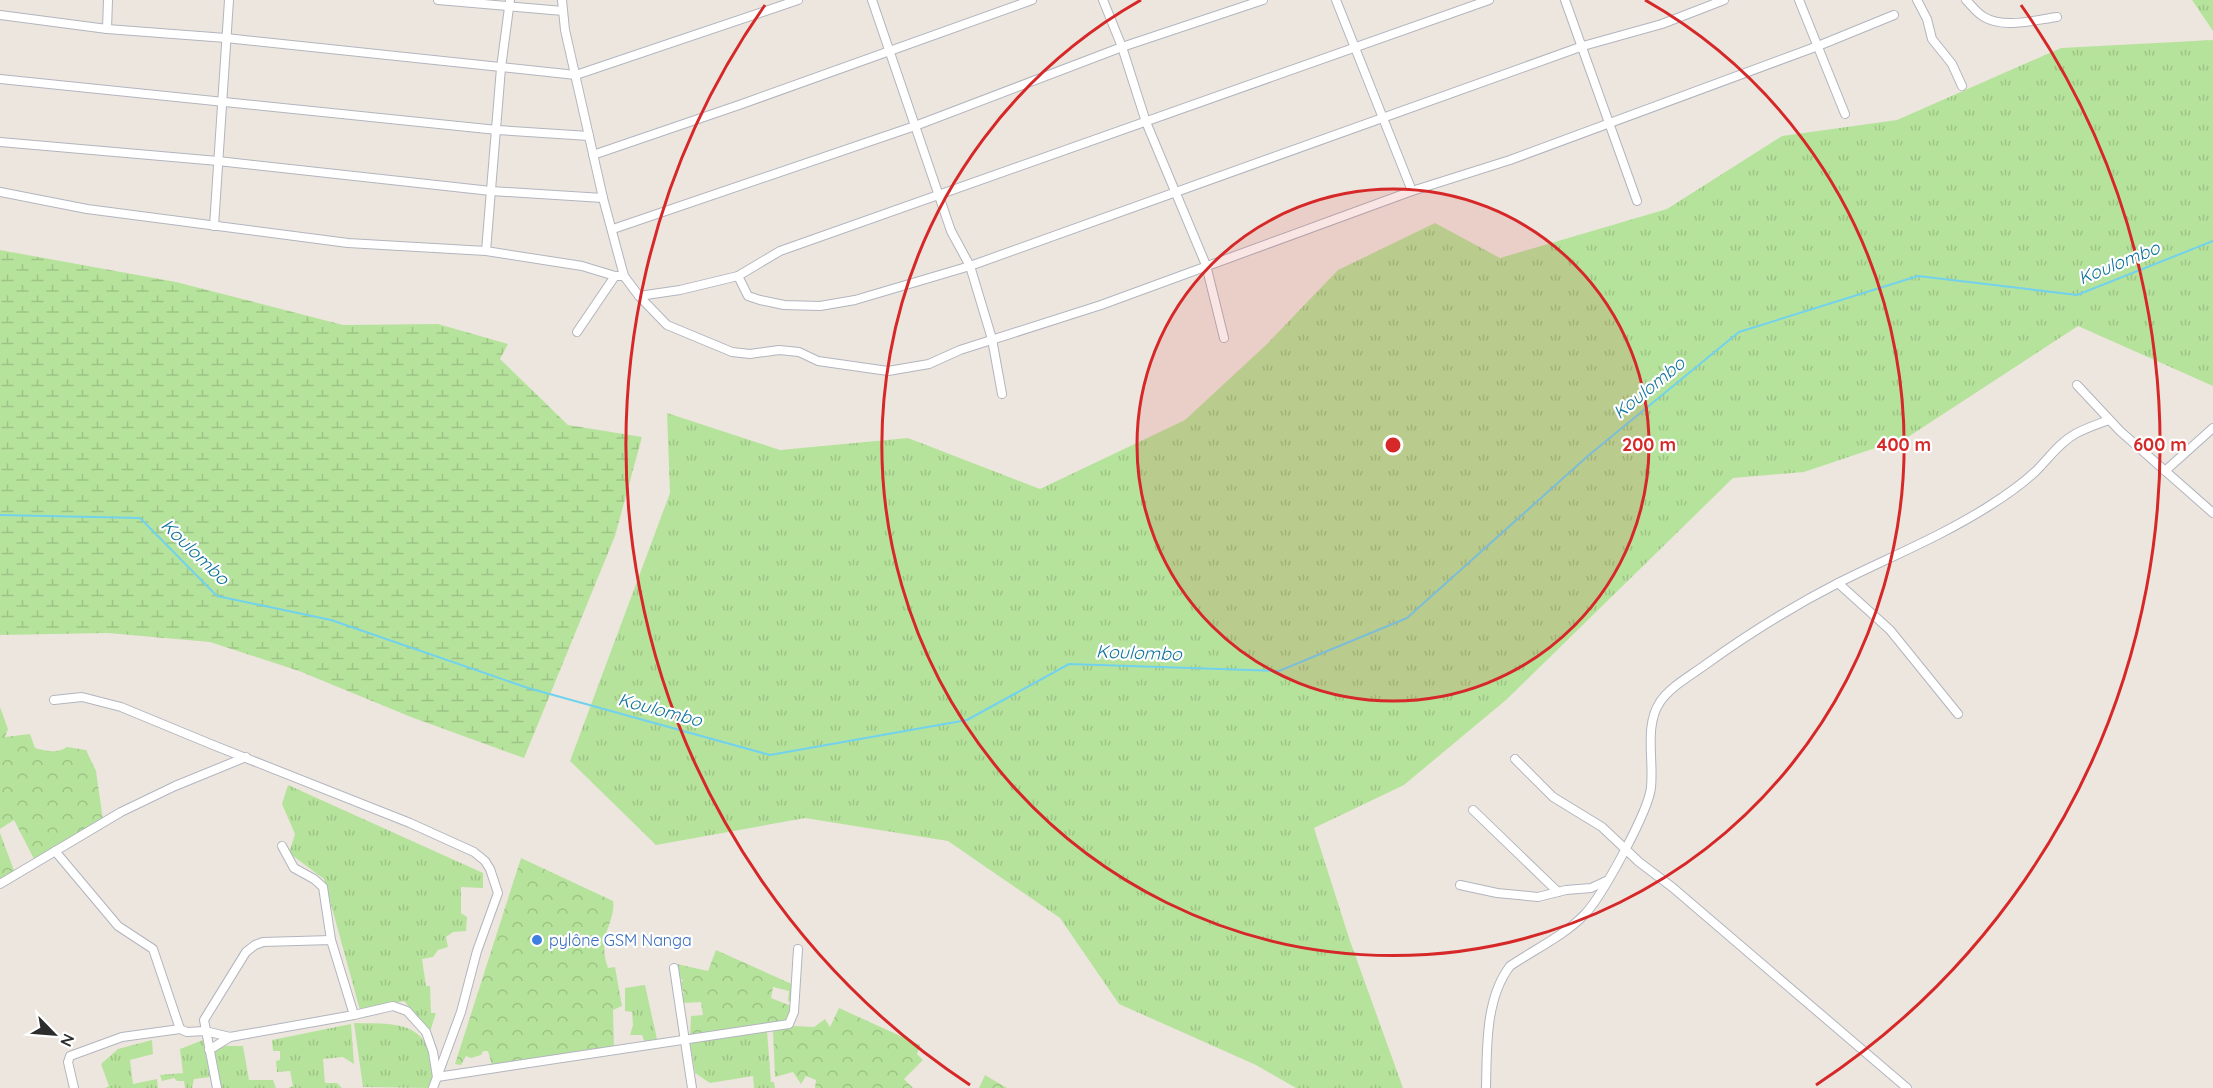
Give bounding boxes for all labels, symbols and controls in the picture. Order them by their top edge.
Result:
water label: Koulombo [2075,235,2164,289]
water label: Koulombo [1608,351,1690,424]
text: 200 m [1622,433,1676,456]
text: 400 m [1877,433,1931,456]
text: 600 m [2133,433,2187,456]
centre of rings [1383,435,1403,455]
water label: Koulombo [156,514,235,591]
water label: Koulombo [1096,640,1183,666]
water label: Koulombo [616,687,706,732]
place label: pylône GSM Nanga [549,930,692,950]
marker: pylône GSM Nanga [530,933,544,947]
north arrow [24,1004,84,1064]
text: N [56,1031,79,1050]

